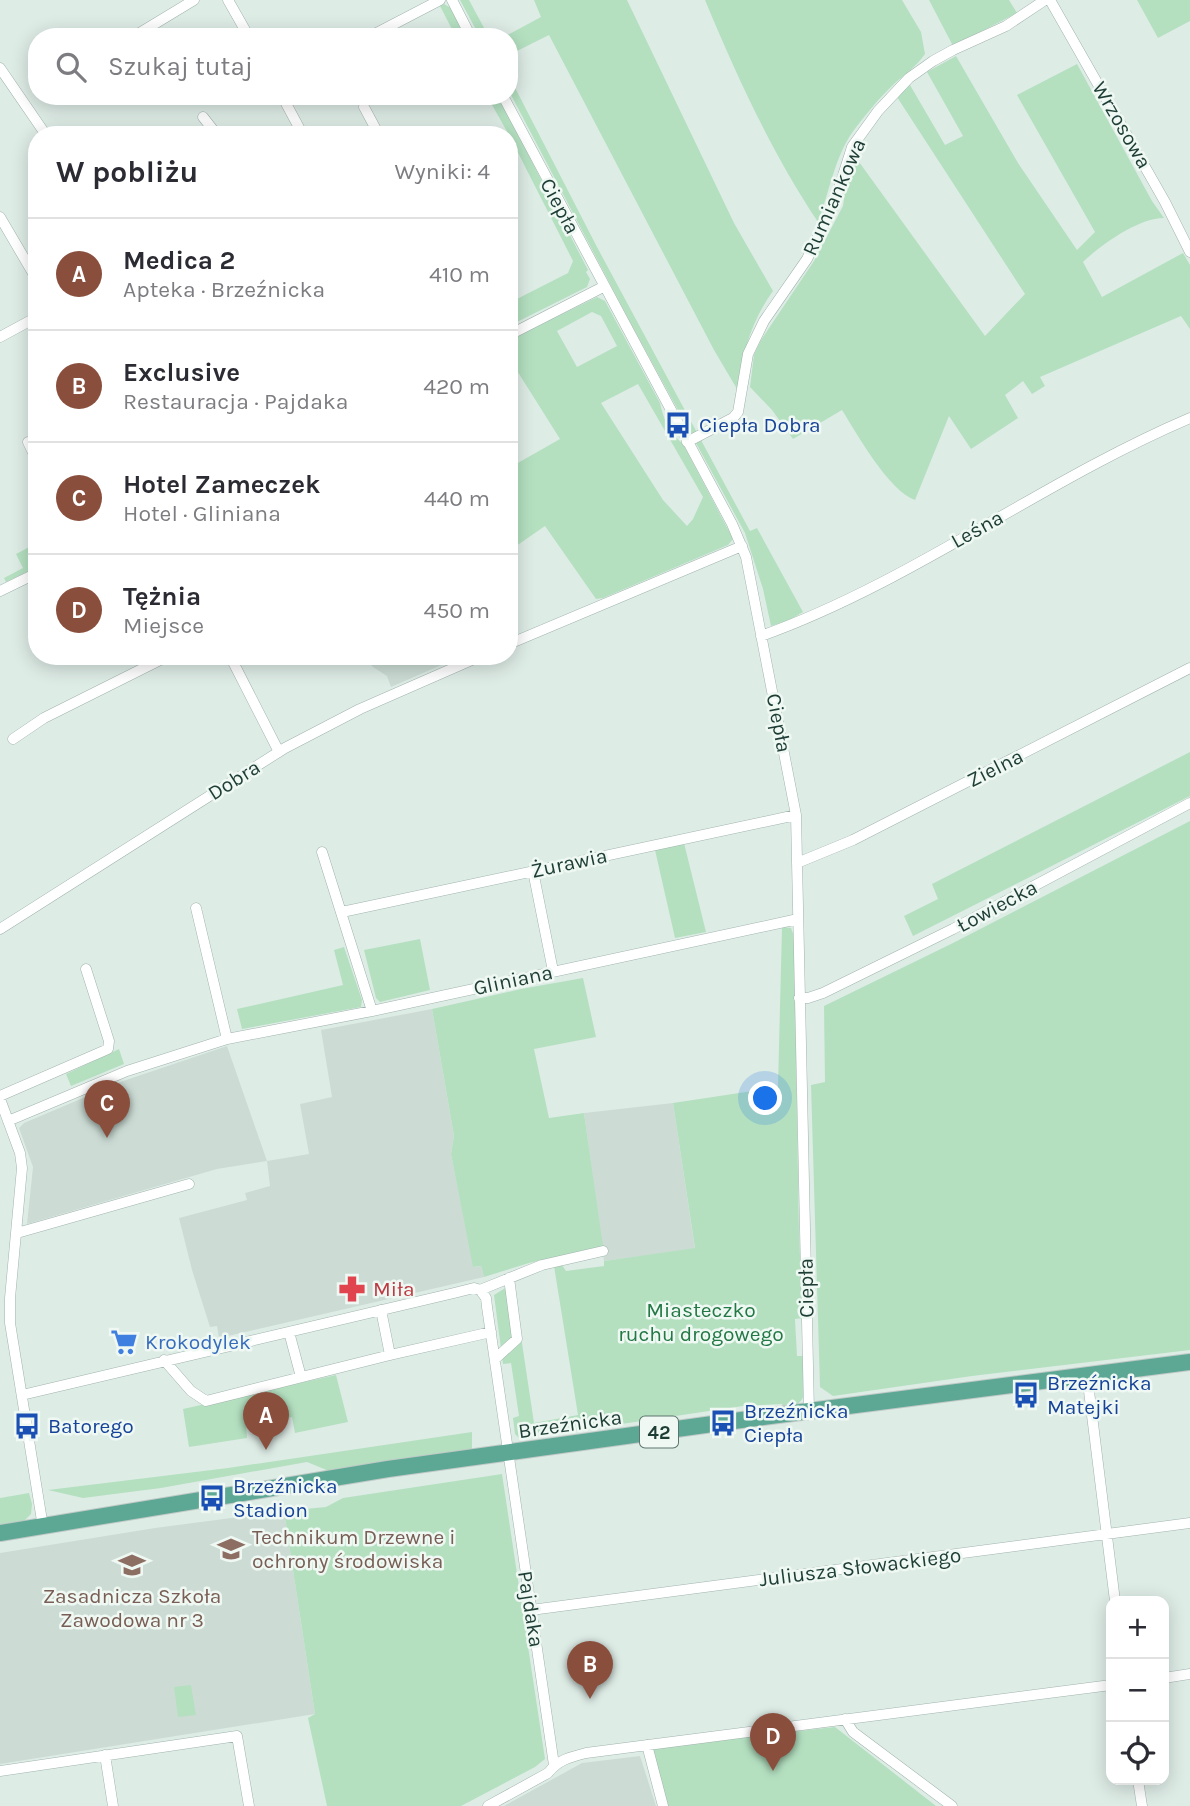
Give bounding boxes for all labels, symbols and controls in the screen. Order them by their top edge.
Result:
search box [28,28,518,105]
icon: search [52,48,90,86]
text: Szukaj tutaj [108,51,253,82]
street label: Wrzosowa [1088,77,1156,173]
street label: Rumiankowa [797,135,871,259]
text: W pobliżu [56,154,198,190]
text: Wyniki: 4 [395,158,490,185]
street label: Ciepła [535,174,585,238]
text: Medica 2 [123,245,235,276]
text: A [72,261,86,288]
text: 410 m [429,261,490,288]
text: Apteka · Brzeźnicka [123,276,325,303]
text: Exclusive [123,357,240,388]
text: B [72,373,86,400]
text: 420 m [423,373,490,400]
text: Restauracja · Pajdaka [123,388,348,415]
bus stop icon: Ciepła Dobra [663,410,693,440]
place label: Ciepła Dobra [699,413,821,437]
text: Hotel Zameczek [123,469,320,500]
text: C [72,485,86,512]
text: 440 m [424,485,490,512]
text: Hotel · Gliniana [123,500,281,527]
street label: Leśna [947,505,1007,553]
text: Tężnia [123,581,201,612]
text: D [71,597,87,624]
text: 450 m [424,597,490,624]
text: Miejsce [123,612,204,639]
street label: Ciepła [762,691,796,755]
street label: Zielna [963,744,1027,792]
street label: Dobra [203,755,265,805]
street label: Żurawia [529,843,609,883]
street label: Łowiecka [953,875,1041,937]
street label: Gliniana [471,960,555,1000]
pin: C [84,1080,130,1138]
your location [748,1081,782,1115]
street label: Ciepła [793,1258,819,1318]
pharmacy icon: Miła [337,1274,367,1304]
place label: Miła [373,1277,415,1301]
park label: Miasteczko ruchu drogowego [618,1298,784,1346]
supermarket icon: Krokodylek [109,1327,139,1357]
place label: Krokodylek [145,1330,251,1354]
place label: Brzeźnicka Matejki [1047,1371,1152,1419]
bus stop icon: Brzeźnicka Matejki [1011,1380,1041,1410]
pin: A [243,1392,289,1450]
place label: Brzeźnicka Ciepła [744,1399,849,1447]
street label: Brzeźnicka [517,1405,623,1443]
bus stop icon: Brzeźnicka Ciepła [708,1408,738,1438]
bus stop icon: Batorego [12,1411,42,1441]
place label: Batorego [48,1414,134,1438]
road number: 42 [640,1416,678,1448]
place label: Brzeźnicka Stadion [233,1474,338,1522]
bus stop icon: Brzeźnicka Stadion [197,1483,227,1513]
place label: Technikum Drzewne i ochrony środowiska [252,1525,455,1573]
school or university icon: Technikum Drzewne i ochrony środowiska [216,1534,246,1564]
street label: Juliusza Słowackiego [758,1543,962,1591]
school or university icon: Zasadnicza Szkoła Zawodowa nr 3 [117,1550,147,1580]
street label: Pajdaka [513,1569,549,1649]
place label: Zasadnicza Szkoła Zawodowa nr 3 [43,1584,221,1632]
map controls [1106,1596,1169,1785]
button: + [1106,1596,1169,1659]
pin: B [567,1641,613,1699]
button: − [1106,1659,1169,1722]
pin: D [750,1713,796,1771]
button: locate [1106,1722,1169,1785]

